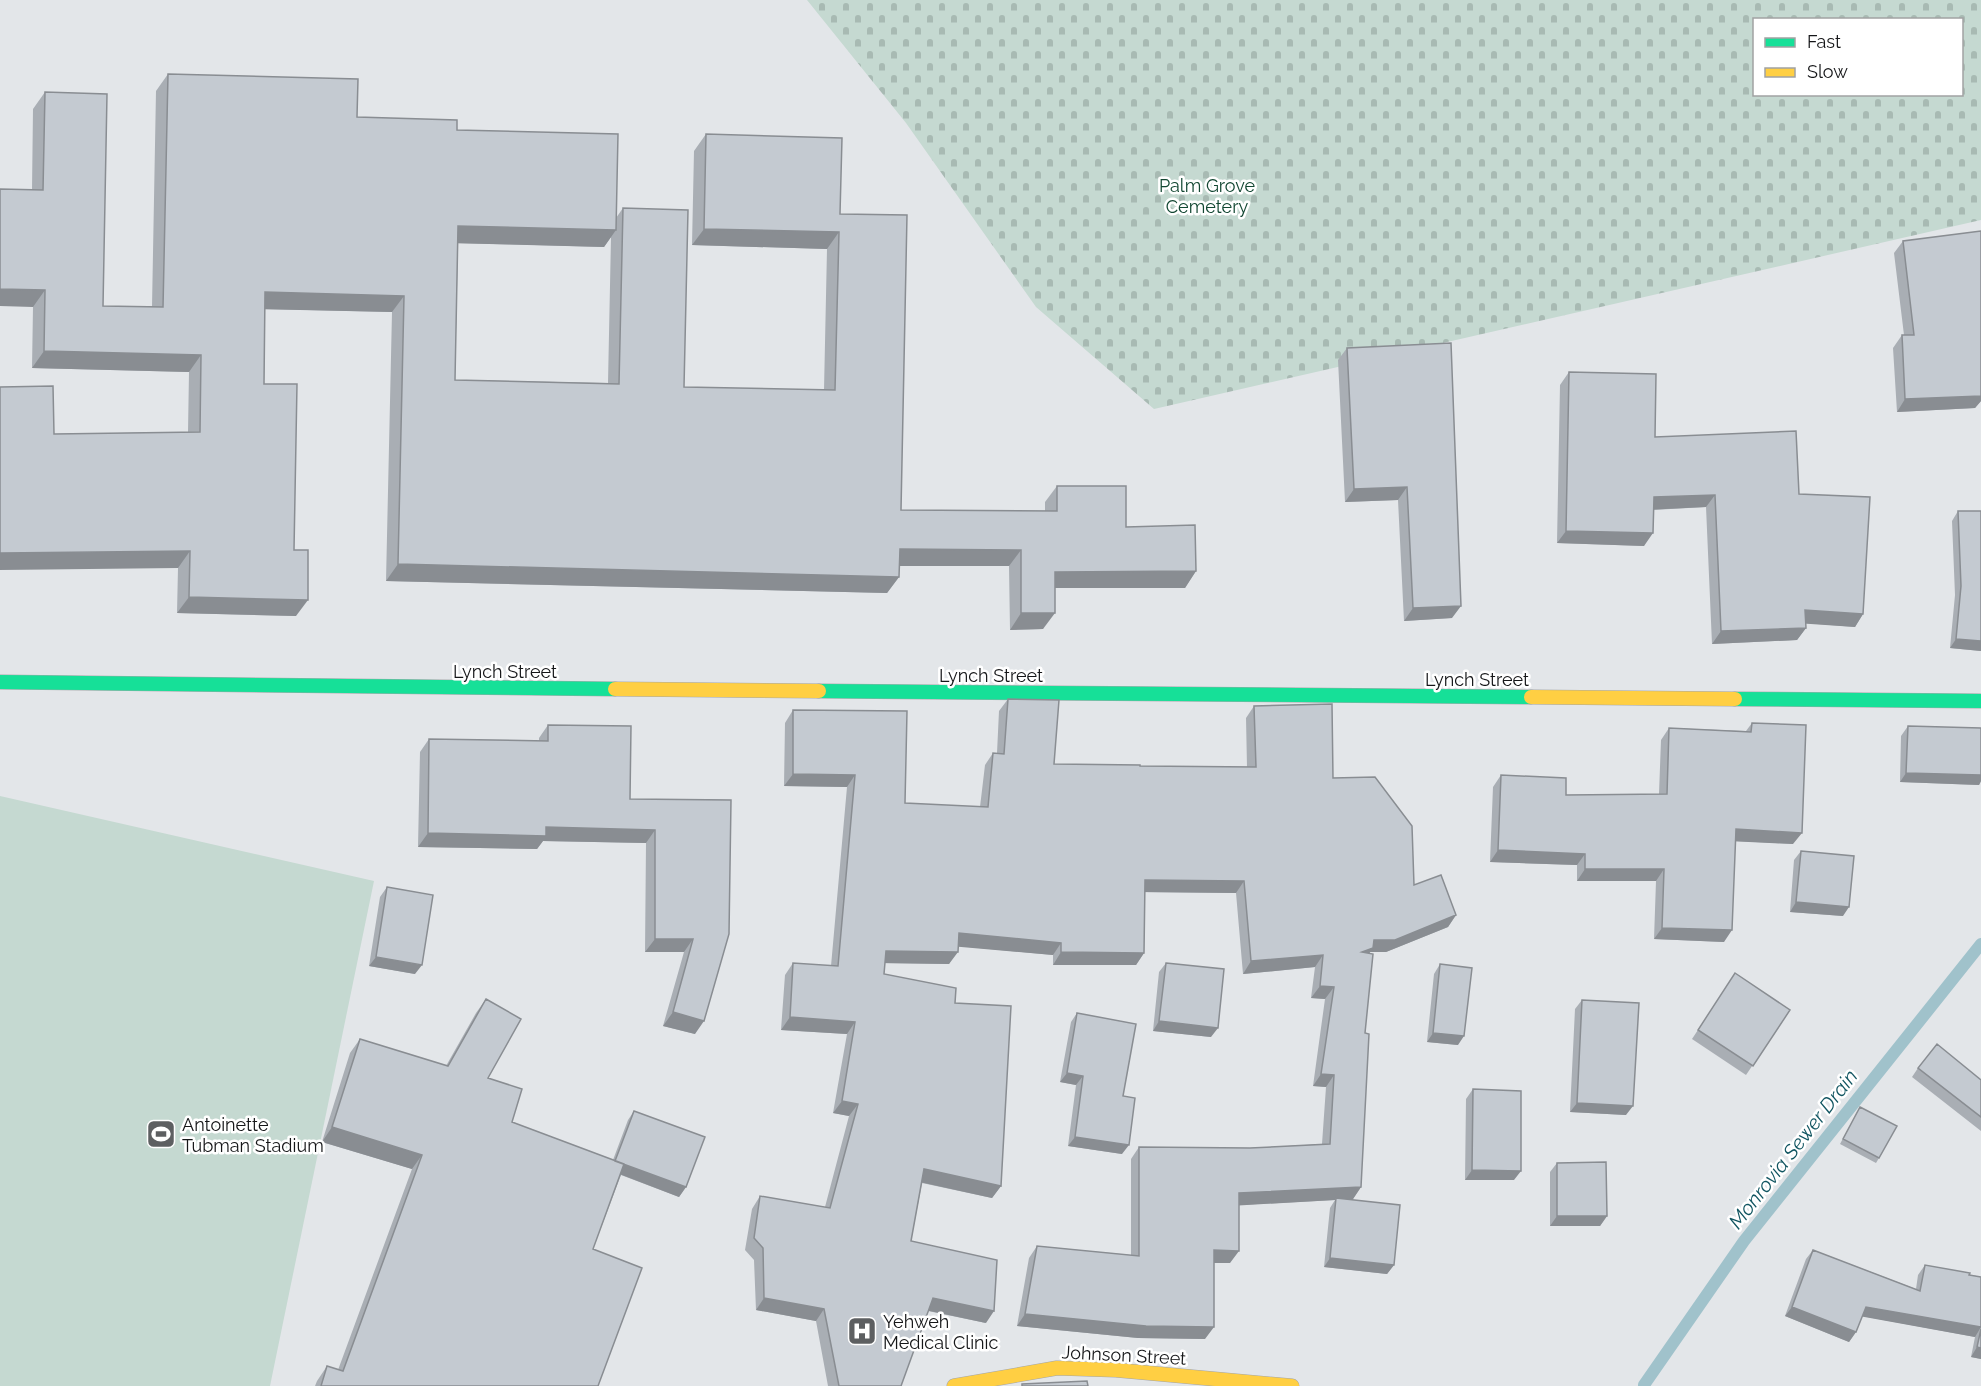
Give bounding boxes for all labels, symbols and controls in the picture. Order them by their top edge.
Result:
legend [1753,18,1963,96]
text: Fast [1807,31,1841,52]
text: Slow [1807,61,1848,82]
park label: Palm Grove Cemetery [1159,175,1255,217]
street label: Lynch Street [453,661,557,682]
street label: Lynch Street [939,665,1043,686]
street label: Lynch Street [1425,669,1529,690]
water label: Monrovia Sewer Drain [1724,1065,1862,1233]
place label: Antoinette Tubman Stadium [182,1114,324,1156]
sports icon: Antoinette Tubman Stadium [145,1118,177,1150]
place label: Yehweh Medical Clinic [883,1311,999,1353]
hospital icon: Yehweh Medical Clinic [846,1315,878,1347]
street label: Johnson Street [1061,1341,1187,1369]

